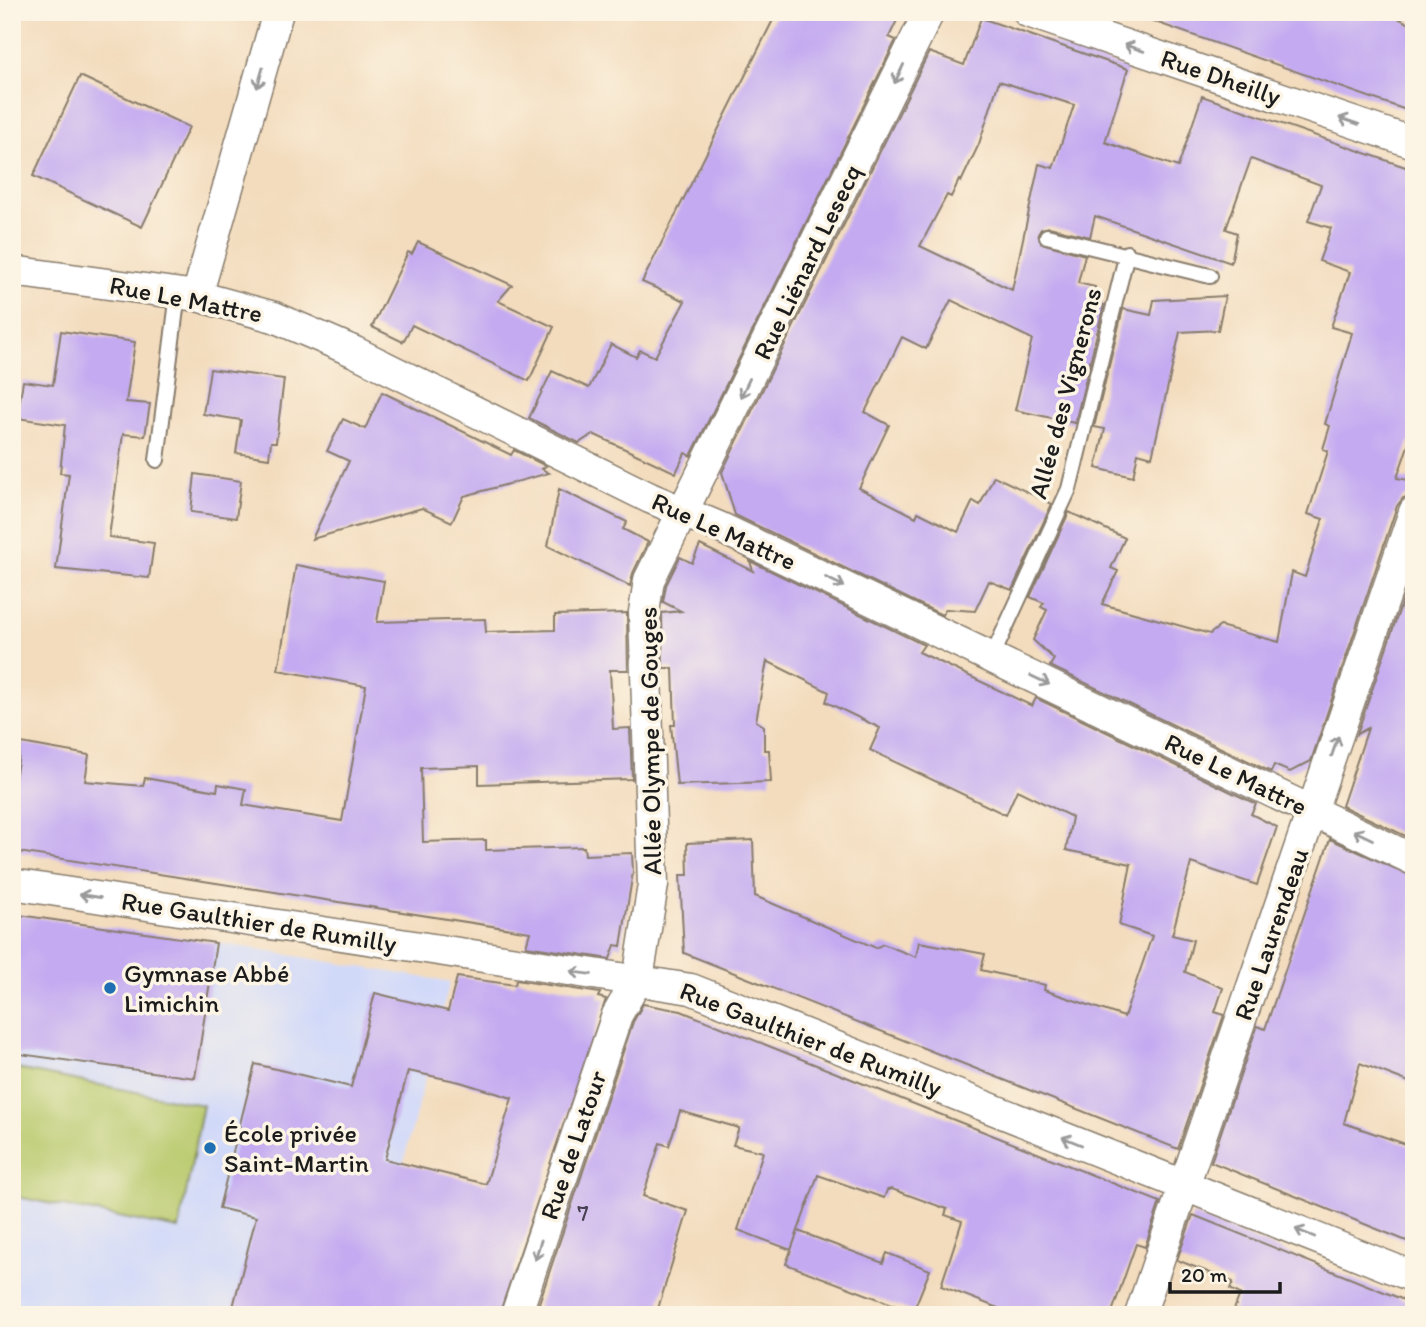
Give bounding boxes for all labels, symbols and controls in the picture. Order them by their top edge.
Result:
one-way arrow [1123,41,1145,53]
street label: Rue Dheilly [1157,42,1285,112]
one-way arrow [891,63,905,84]
one-way arrow [252,67,265,89]
one-way arrow [1338,114,1360,127]
street label: Rue Liénard Lesecq [746,159,868,365]
street label: Rue Le Mattre [107,269,265,329]
street label: Allée des Vignerons [1021,284,1109,502]
one-way arrow [738,377,751,398]
street label: Rue Le Mattre [647,485,801,577]
one-way arrow [824,576,845,590]
street label: Allée Olympe de Gouges [632,606,668,876]
one-way arrow [1029,674,1050,688]
street label: Rue Le Mattre [1159,726,1313,822]
one-way arrow [1330,736,1342,758]
one-way arrow [1353,828,1374,842]
street label: Rue Laurendeau [1227,844,1315,1024]
street label: Rue Gaulthier de Rumilly [119,884,399,960]
one-way arrow [79,889,102,902]
place label: Gymnase Abbé Limichin [124,957,289,1019]
one-way arrow [570,966,593,979]
street label: Rue Gaulthier de Rumilly [676,974,946,1104]
marker: Gymnase Abbé Limichin [102,980,118,996]
street label: Rue de Latour [533,1066,614,1224]
place label: École privée Saint-Martin [224,1117,369,1179]
one-way arrow [1062,1134,1083,1147]
marker: École privée Saint-Martin [202,1140,218,1156]
house number: 7 [577,1199,589,1227]
one-way arrow [1294,1226,1316,1239]
one-way arrow [531,1238,543,1260]
scale bar [1170,1250,1281,1294]
text: 20 m [1181,1262,1228,1287]

